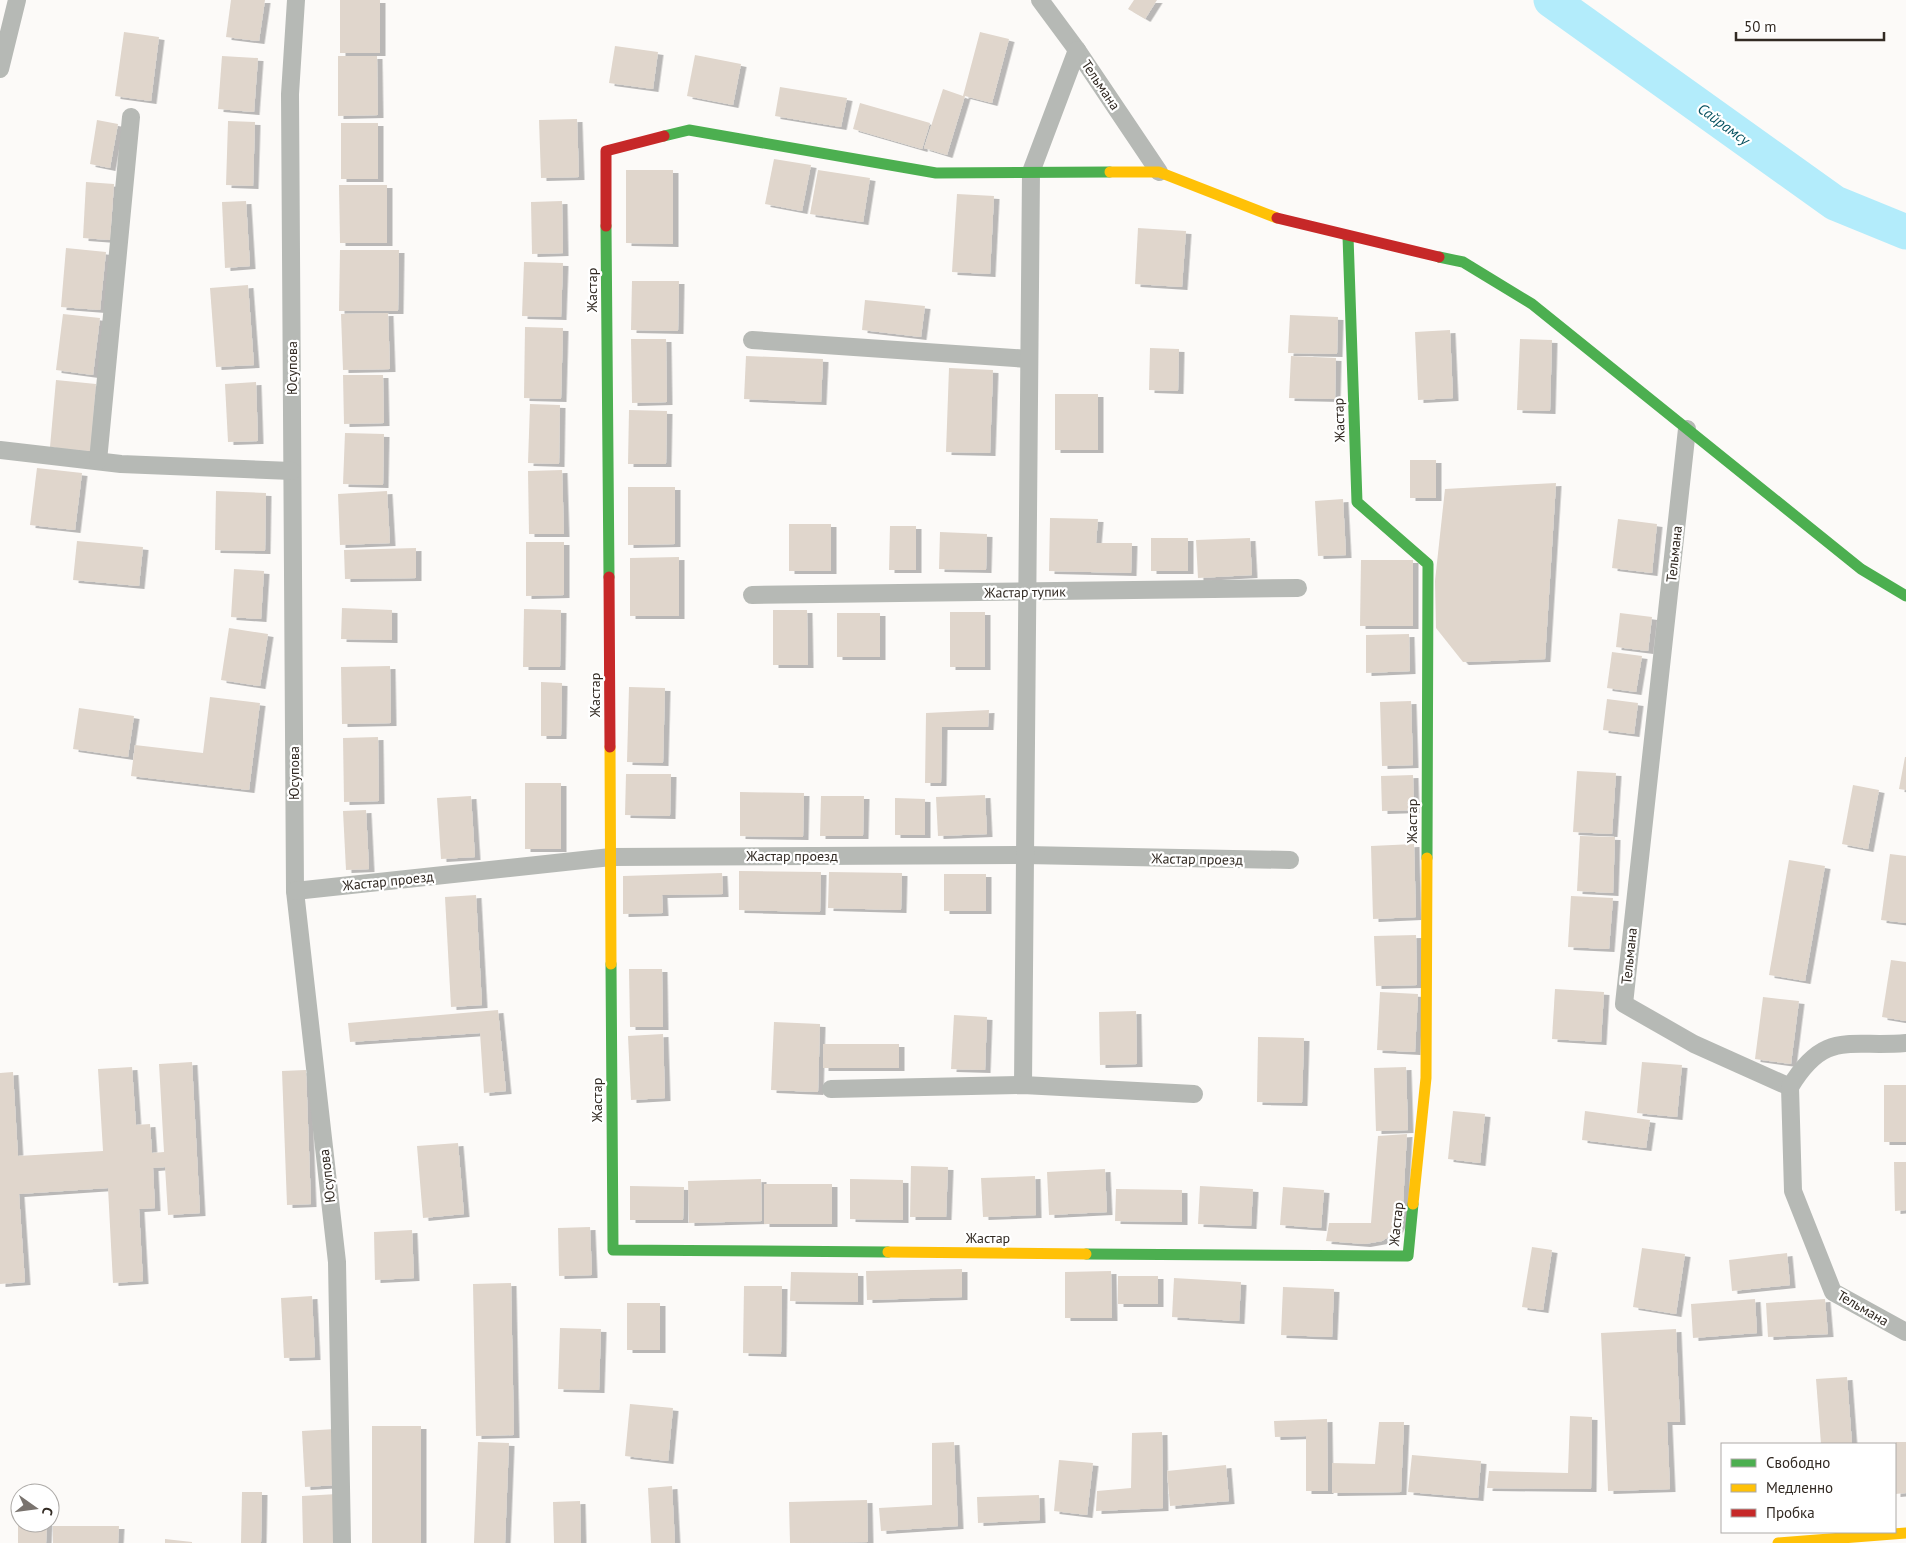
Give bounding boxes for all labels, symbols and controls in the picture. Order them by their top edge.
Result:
scale bar [1736,10,1884,42]
text: 50 m [1744,17,1777,36]
street label: Тельмана [1078,56,1124,114]
water label: Сайрамсу [1694,99,1755,150]
street label: Жастар [583,268,601,313]
street label: Юсупова [283,341,301,395]
street label: Жастар [1329,397,1349,444]
street label: Тельмана [1662,525,1686,583]
street label: Жастар тупик [983,582,1066,602]
street label: Жастар [586,673,604,718]
street label: Юсупова [285,746,303,800]
street label: Жастар [1403,799,1421,844]
street label: Жастар проезд [745,847,838,865]
street label: Жастар проезд [1150,849,1243,869]
street label: Жастар проезд [341,867,435,895]
street label: Тельмана [1617,927,1641,985]
street label: Жастар [588,1078,606,1123]
street label: Юсупова [315,1148,339,1204]
street label: Жастар [1385,1201,1407,1248]
street label: Жастар [965,1229,1010,1247]
street label: Тельмана [1834,1286,1892,1330]
legend [1721,1443,1896,1533]
text: Свободно [1766,1453,1830,1472]
text: Медленно [1766,1478,1833,1497]
north arrow [10,1483,60,1533]
text: Пробка [1766,1503,1815,1522]
text: С [38,1505,57,1517]

